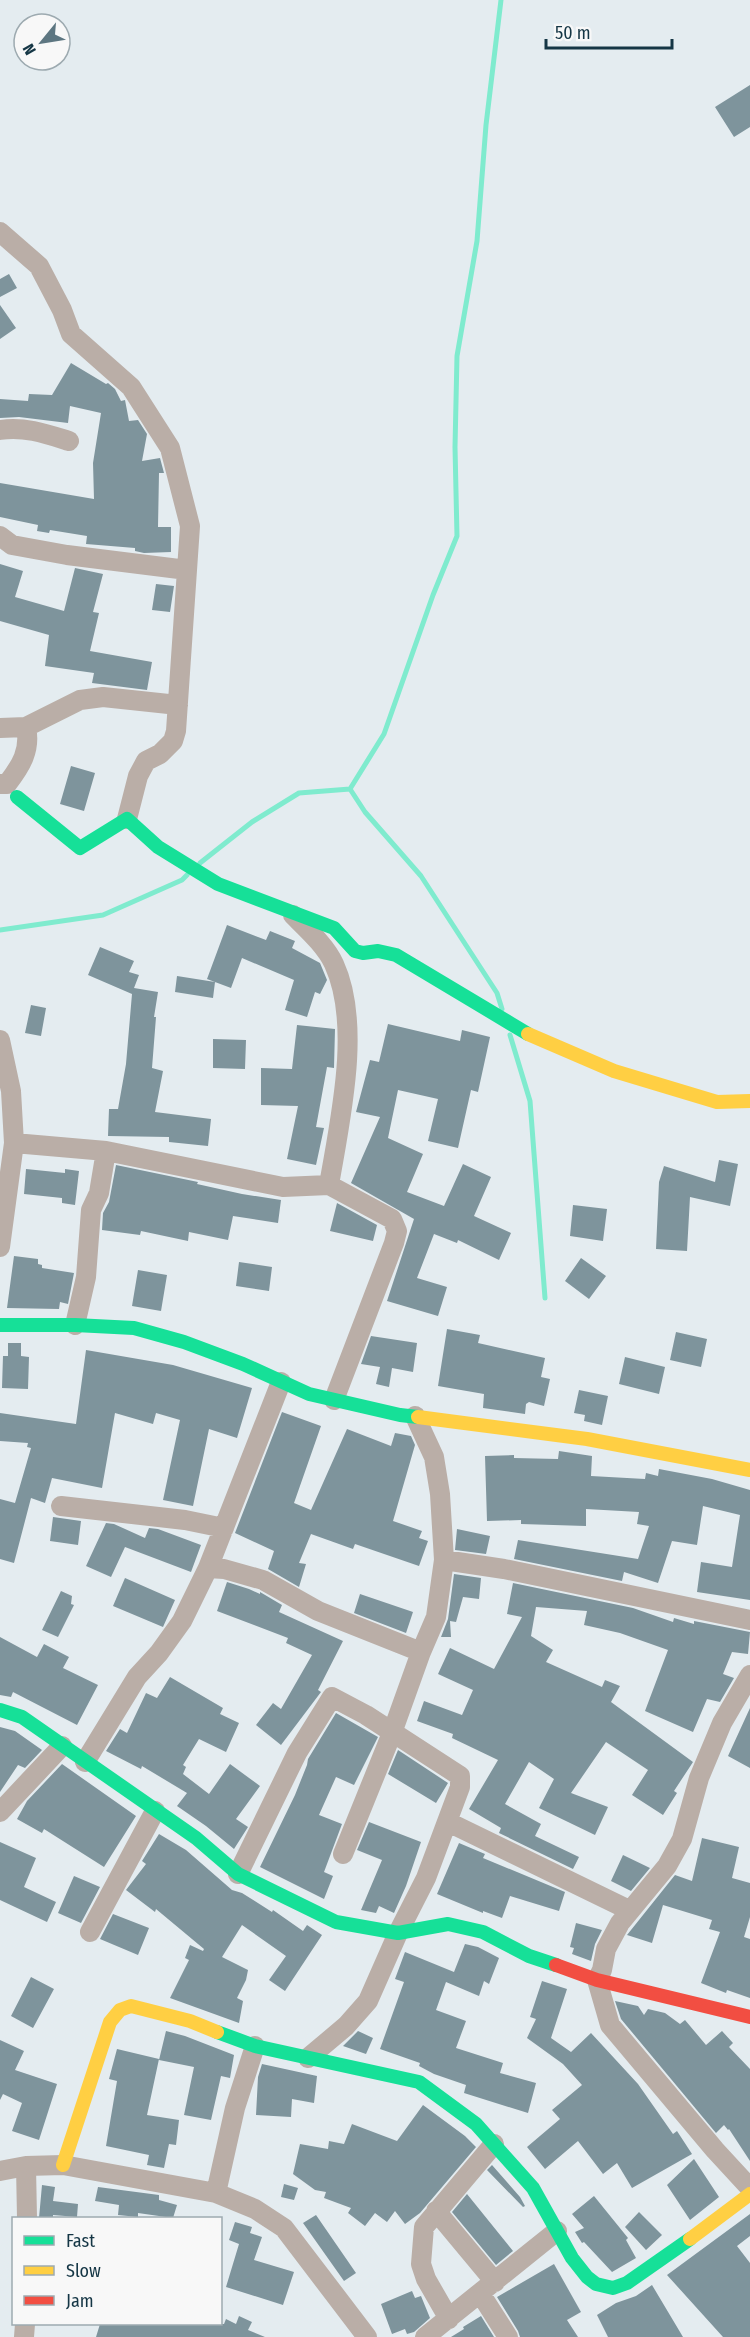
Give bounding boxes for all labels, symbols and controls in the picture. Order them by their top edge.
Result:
north arrow [12,12,72,72]
scale bar [546,12,672,50]
text: 50 m [555,22,591,44]
text: N [19,40,40,58]
legend [12,2217,222,2325]
text: Fast [66,2230,95,2252]
text: Slow [66,2260,101,2282]
text: Jam [66,2290,94,2312]

